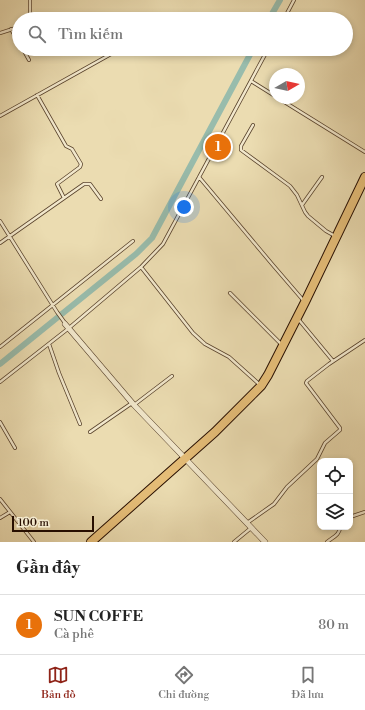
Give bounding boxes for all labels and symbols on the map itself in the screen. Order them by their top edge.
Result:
north arrow [269,68,305,104]
pin: 1 [205,132,231,162]
your location [174,197,194,217]
scale bar [12,514,94,533]

